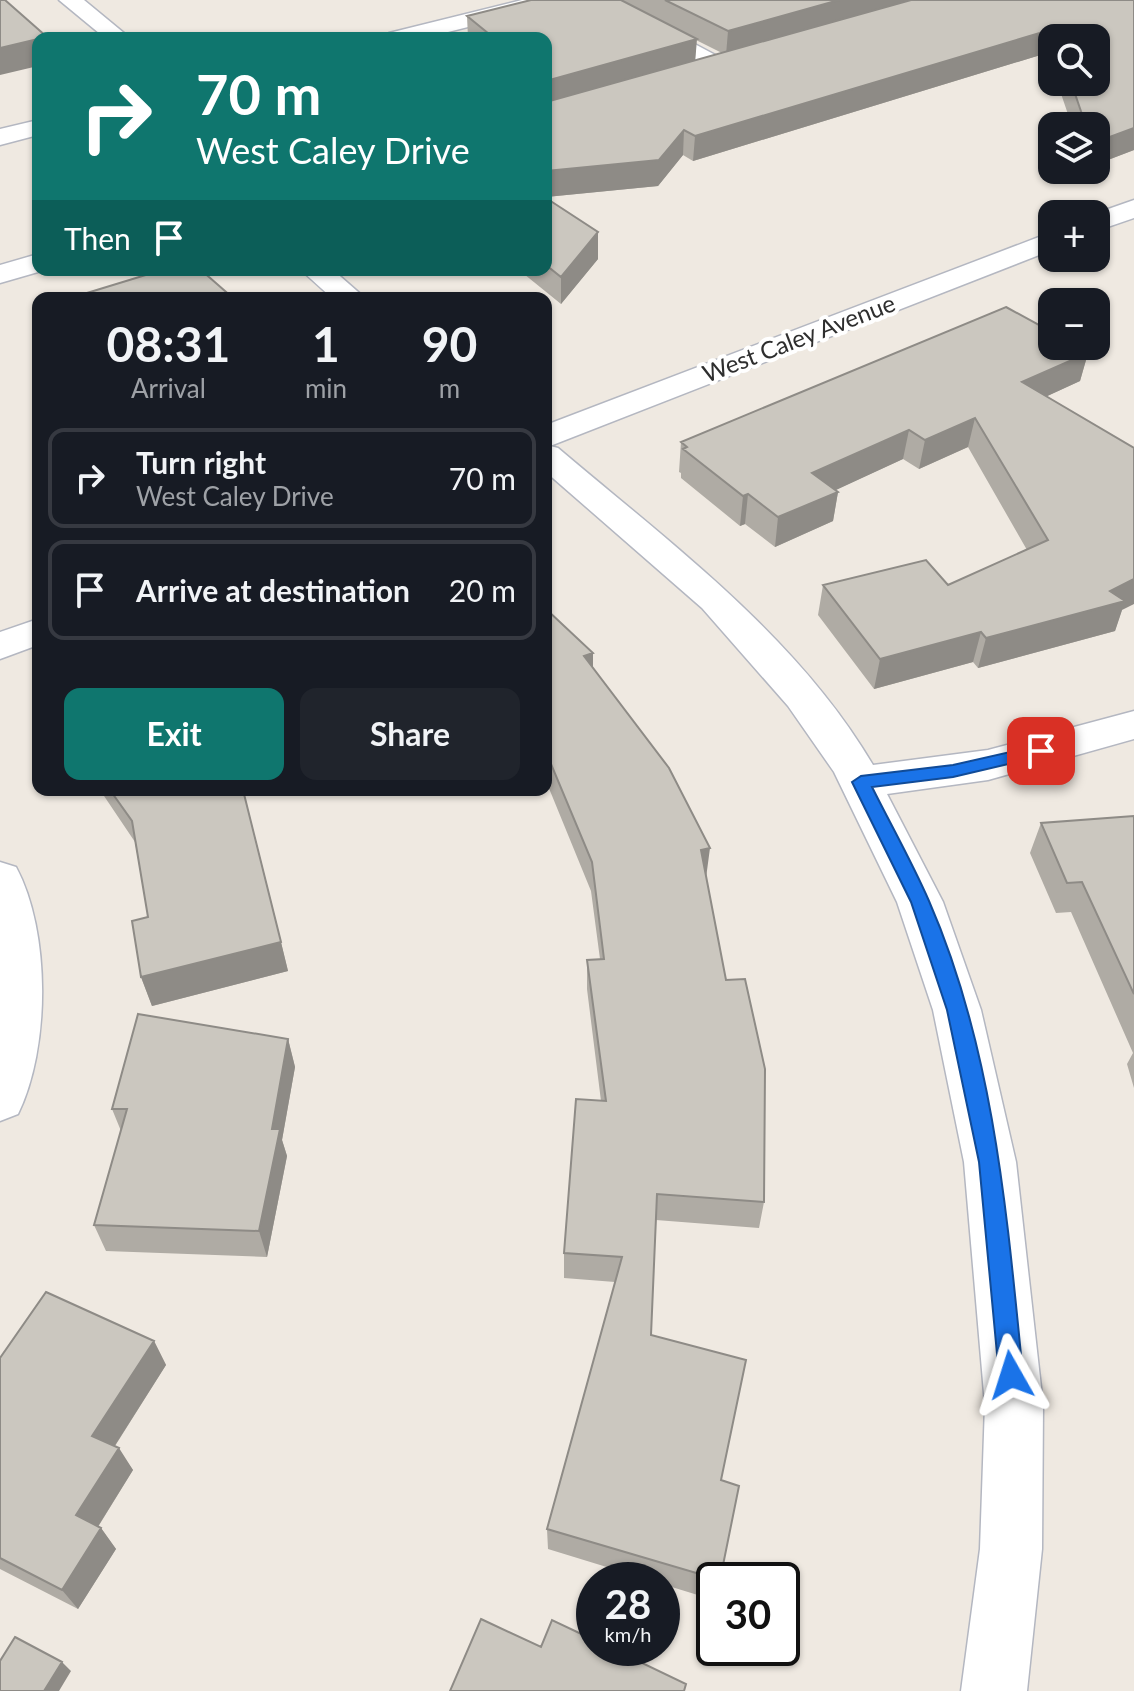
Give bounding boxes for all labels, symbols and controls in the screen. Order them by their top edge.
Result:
map controls [1038,24,1110,360]
button: search [1038,24,1110,96]
text: 70 m [196,60,321,127]
icon: right [64,64,168,168]
button: layers [1038,112,1110,184]
text: West Caley Drive [196,128,470,172]
button: + [1038,200,1110,272]
icon: arrive [147,216,191,260]
text: Then [64,220,131,256]
street label: West Caley Avenue [698,288,899,388]
button: − [1038,288,1110,360]
text: 08:31 [107,315,230,372]
text: 1 [312,315,340,372]
text: 90 [422,315,477,372]
text: Arrival [131,372,206,404]
text: min [305,372,347,404]
text: m [439,372,460,404]
text: Turn right [136,444,266,480]
icon: right [68,456,112,500]
text: 70 m [449,460,516,496]
text: West Caley Drive [136,480,334,512]
icon: arrive [68,568,112,612]
text: Arrive at destination [136,572,410,608]
text: 20 m [449,572,516,608]
button: Exit [64,688,284,780]
button: Share [300,688,520,780]
pin [1007,717,1075,785]
icon: arrive [1019,729,1063,773]
position arrow [969,1333,1053,1417]
speed limit sign: 30 [696,1562,800,1666]
text: 28 [605,1580,651,1628]
text: km/h [605,1622,651,1646]

